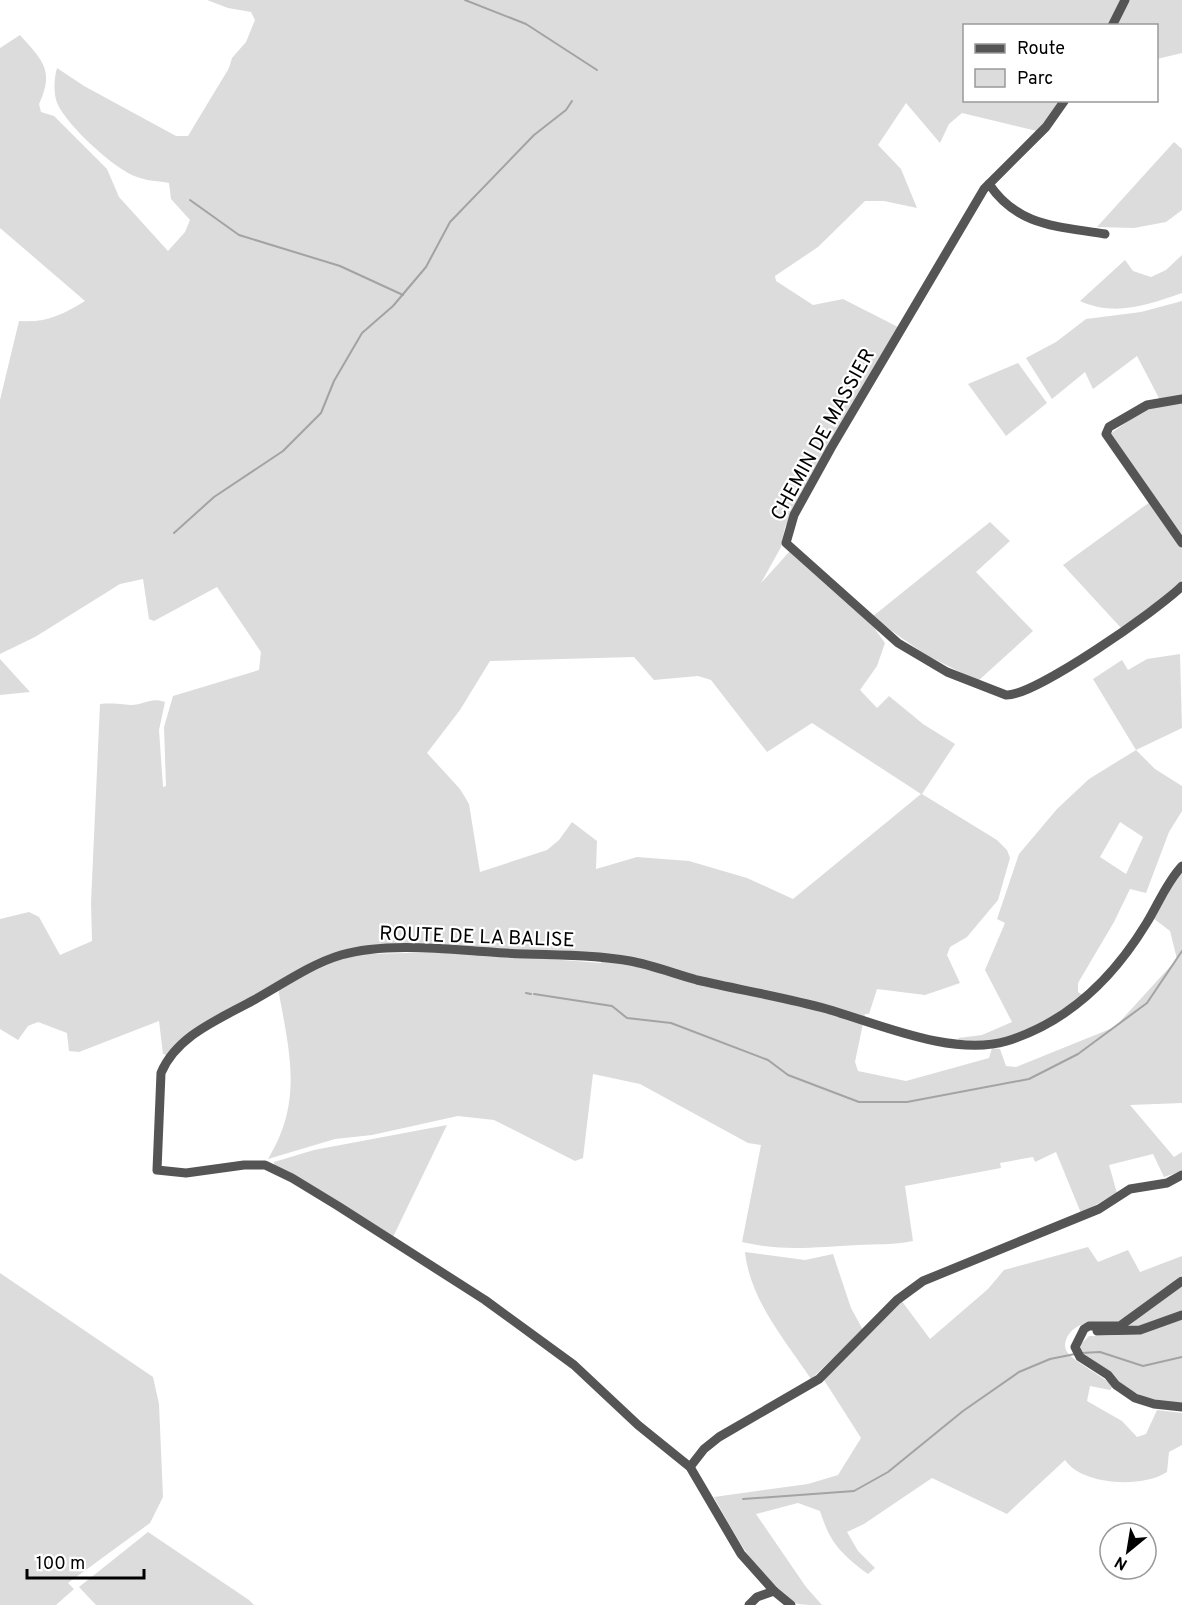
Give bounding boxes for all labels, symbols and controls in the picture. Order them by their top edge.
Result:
legend [963,24,1158,102]
text: Route [1017,38,1065,61]
text: Parc [1017,68,1053,91]
street label: CHEMIN DE MASSIER [766,344,882,526]
street label: ROUTE DE LA BALISE [379,922,575,954]
north arrow [1098,1521,1158,1581]
scale bar [27,1542,144,1580]
text: N [1112,1551,1131,1574]
text: 100 m [36,1553,85,1576]

